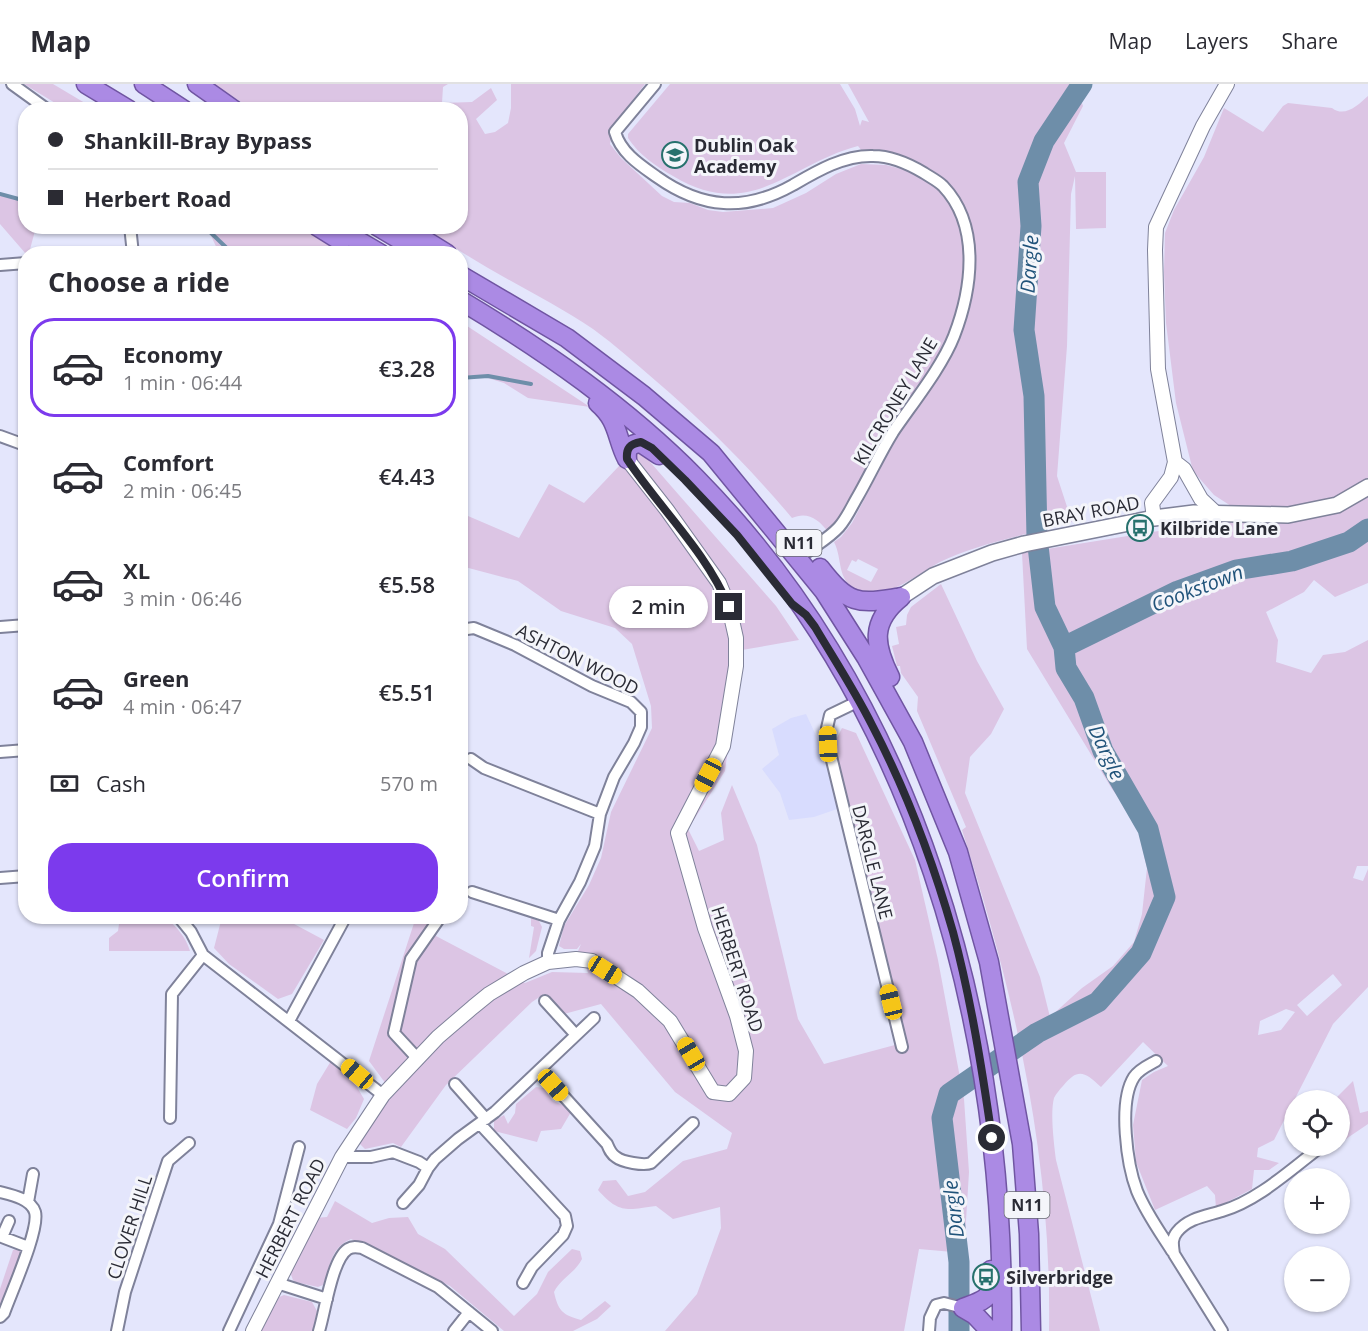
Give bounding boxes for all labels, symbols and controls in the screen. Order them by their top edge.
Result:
text: Map [30,22,91,60]
text: Map [1109,27,1152,55]
text: Layers [1185,27,1249,55]
text: Share [1282,27,1338,55]
text: Shankill-Bray Bypass [84,125,312,155]
place label: Dublin Oak Academy [694,133,795,178]
school or university icon: Dublin Oak Academy [660,140,690,170]
text: Herbert Road [84,183,231,213]
water label: Dargle [1014,234,1044,294]
text: Choose a ride [48,263,230,300]
street label: KILCRONEY LANE [847,333,943,469]
text: Economy [123,339,222,369]
icon: car [51,341,105,395]
text: €3.28 [379,353,435,383]
text: 1 min · 06:44 [123,369,242,396]
text: Comfort [123,447,214,477]
icon: car [51,449,105,503]
text: €4.43 [379,461,435,491]
text: 2 min · 06:45 [123,477,242,504]
street label: BRAY ROAD [1040,490,1142,532]
bus stop icon: Kilbride Lane [1125,513,1155,543]
place label: Kilbride Lane [1160,516,1278,540]
road number: N11 [776,530,822,556]
text: XL [123,555,150,585]
icon: car [51,557,105,611]
water label: Cookstown [1147,558,1247,618]
text: €5.58 [379,569,435,599]
text: 3 min · 06:46 [123,585,242,612]
callout: 2 min [609,586,708,628]
text: 2 min [632,593,686,620]
route end [715,593,742,620]
street label: ASHTON WOOD [513,618,643,700]
text: Green [123,663,189,693]
icon: car [51,665,105,719]
text: €5.51 [379,677,435,707]
text: 4 min · 06:47 [123,693,242,720]
water label: Dargle [1083,720,1131,784]
car [818,726,838,762]
car [692,755,724,795]
icon: cash [48,767,81,800]
text: Cash [96,768,146,798]
text: 570 m [380,770,438,797]
street label: DARGLE LANE [847,802,899,922]
button: Confirm [48,843,438,912]
street label: HERBERT ROAD [706,903,770,1035]
car [585,953,625,987]
car [878,982,904,1022]
car [674,1034,708,1074]
car [337,1056,377,1092]
car [534,1066,572,1104]
map controls [1284,1090,1350,1312]
button: locate [1284,1090,1350,1156]
route start [978,1124,1005,1151]
street label: HERBERT ROAD [250,1154,330,1282]
button: + [1284,1168,1350,1234]
street label: CLOVER HILL [101,1172,157,1282]
water label: Dargle [936,1179,970,1239]
road number: N11 [1004,1192,1050,1218]
button: − [1284,1246,1350,1312]
bus stop icon: Silverbridge [971,1262,1001,1292]
place label: Silverbridge [1006,1265,1113,1289]

